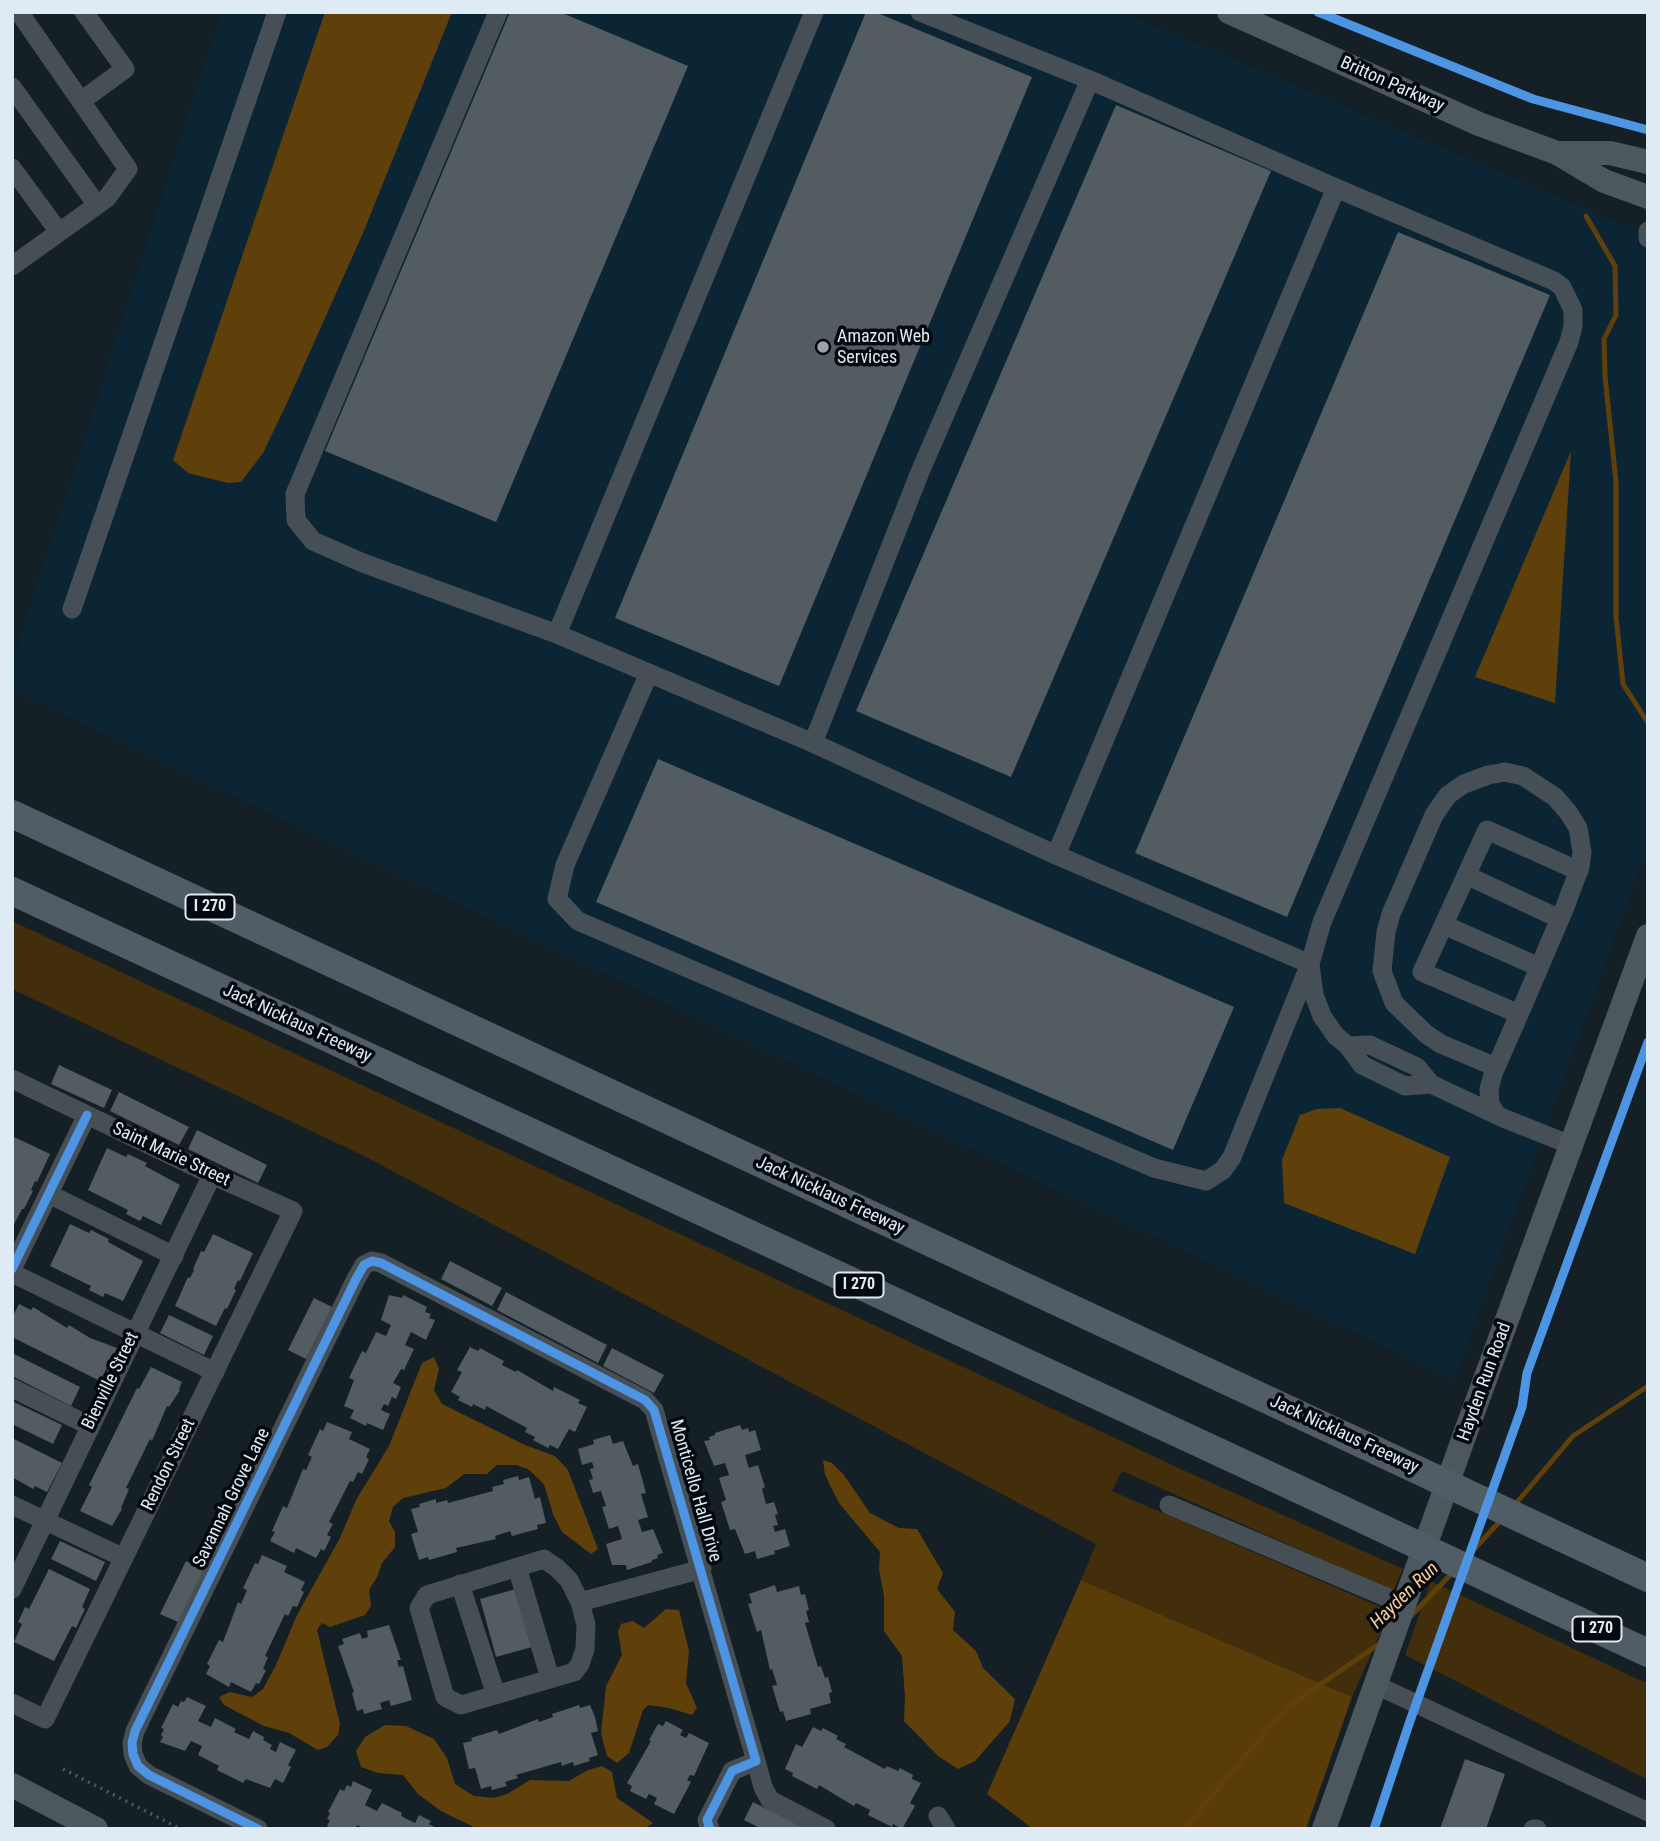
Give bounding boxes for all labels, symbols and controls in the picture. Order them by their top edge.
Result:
street label: Britton Parkway [1337,52,1447,118]
place label: Amazon Web Services [837,326,930,368]
marker: Amazon Web Services [815,339,831,355]
road number: I 270 [186,894,234,920]
street label: Jack Nicklaus Freeway [219,980,375,1068]
street label: Saint Marie Street [109,1118,233,1192]
street label: Jack Nicklaus Freeway [752,1152,908,1240]
road number: I 270 [834,1273,884,1298]
street label: Hayden Run Road [1454,1320,1516,1444]
street label: Bienville Street [78,1329,144,1433]
street label: Jack Nicklaus Freeway [1266,1391,1422,1479]
street label: Rendon Street [137,1415,201,1515]
street label: Monticello Hall Drive [664,1417,726,1565]
street label: Savannah Grove Lane [189,1425,275,1571]
water label: Hayden Run [1366,1558,1444,1634]
road number: I 270 [1572,1616,1622,1642]

